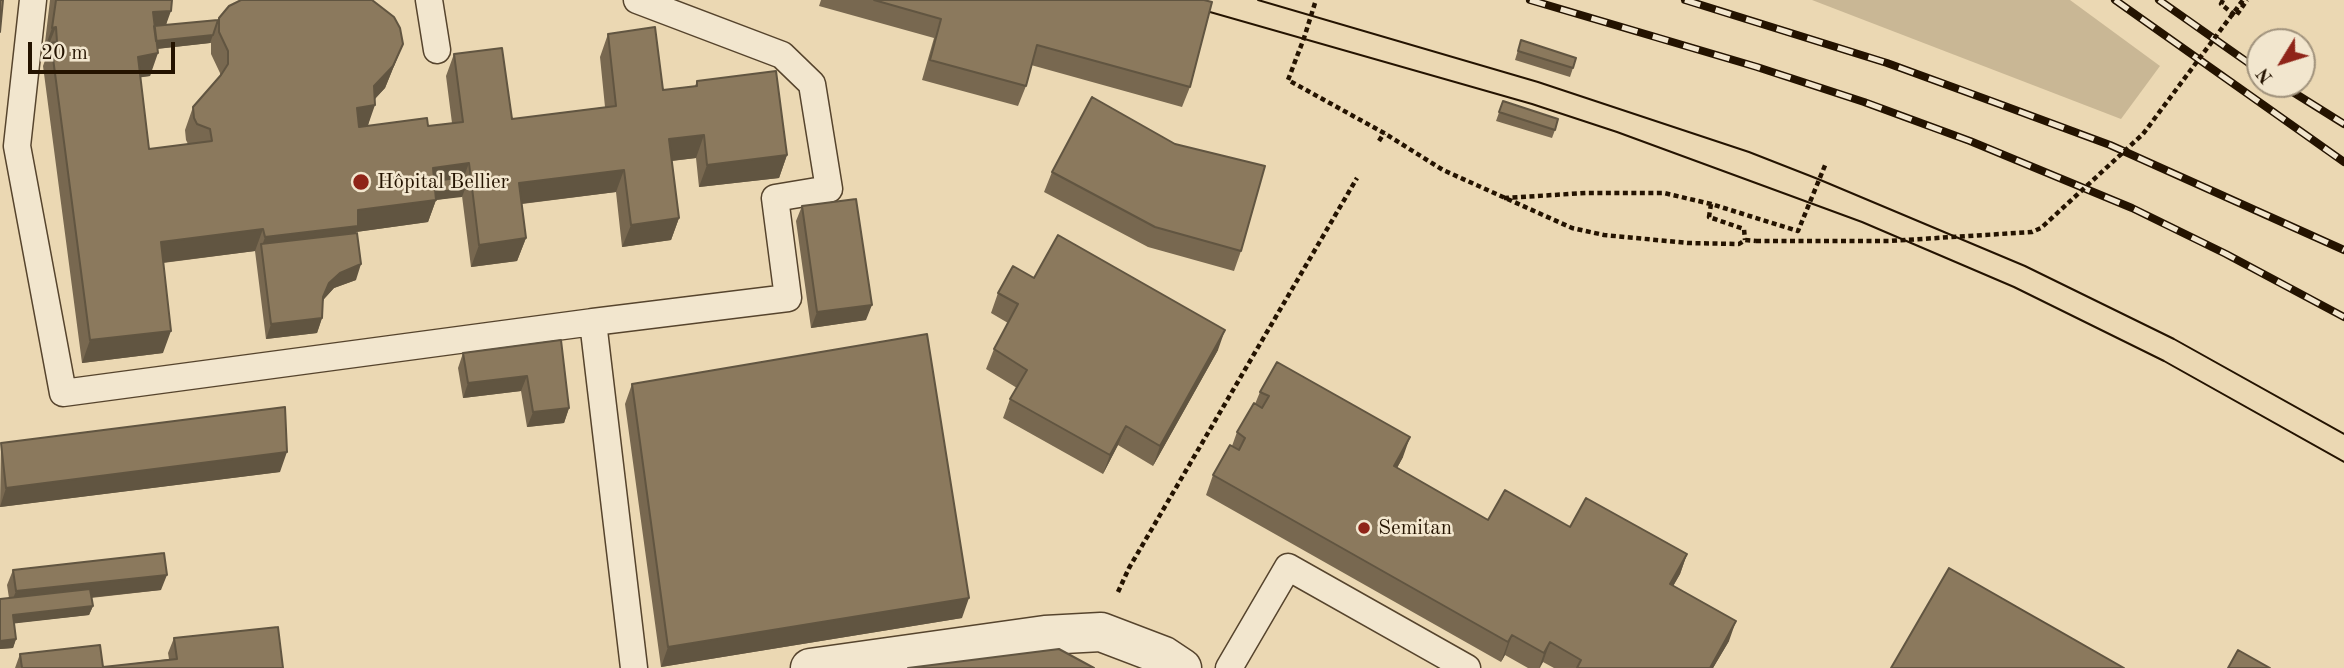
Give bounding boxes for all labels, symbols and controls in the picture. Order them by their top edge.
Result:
scale bar [32,28,178,72]
north arrow [2246,28,2316,98]
text: 20 m [41,43,88,64]
text: N [2254,63,2278,87]
place label: Hôpital Bellier [377,169,509,195]
marker: Hôpital Bellier [351,172,371,192]
place label: Semitan [1378,515,1452,541]
marker: Semitan [1356,520,1372,536]

